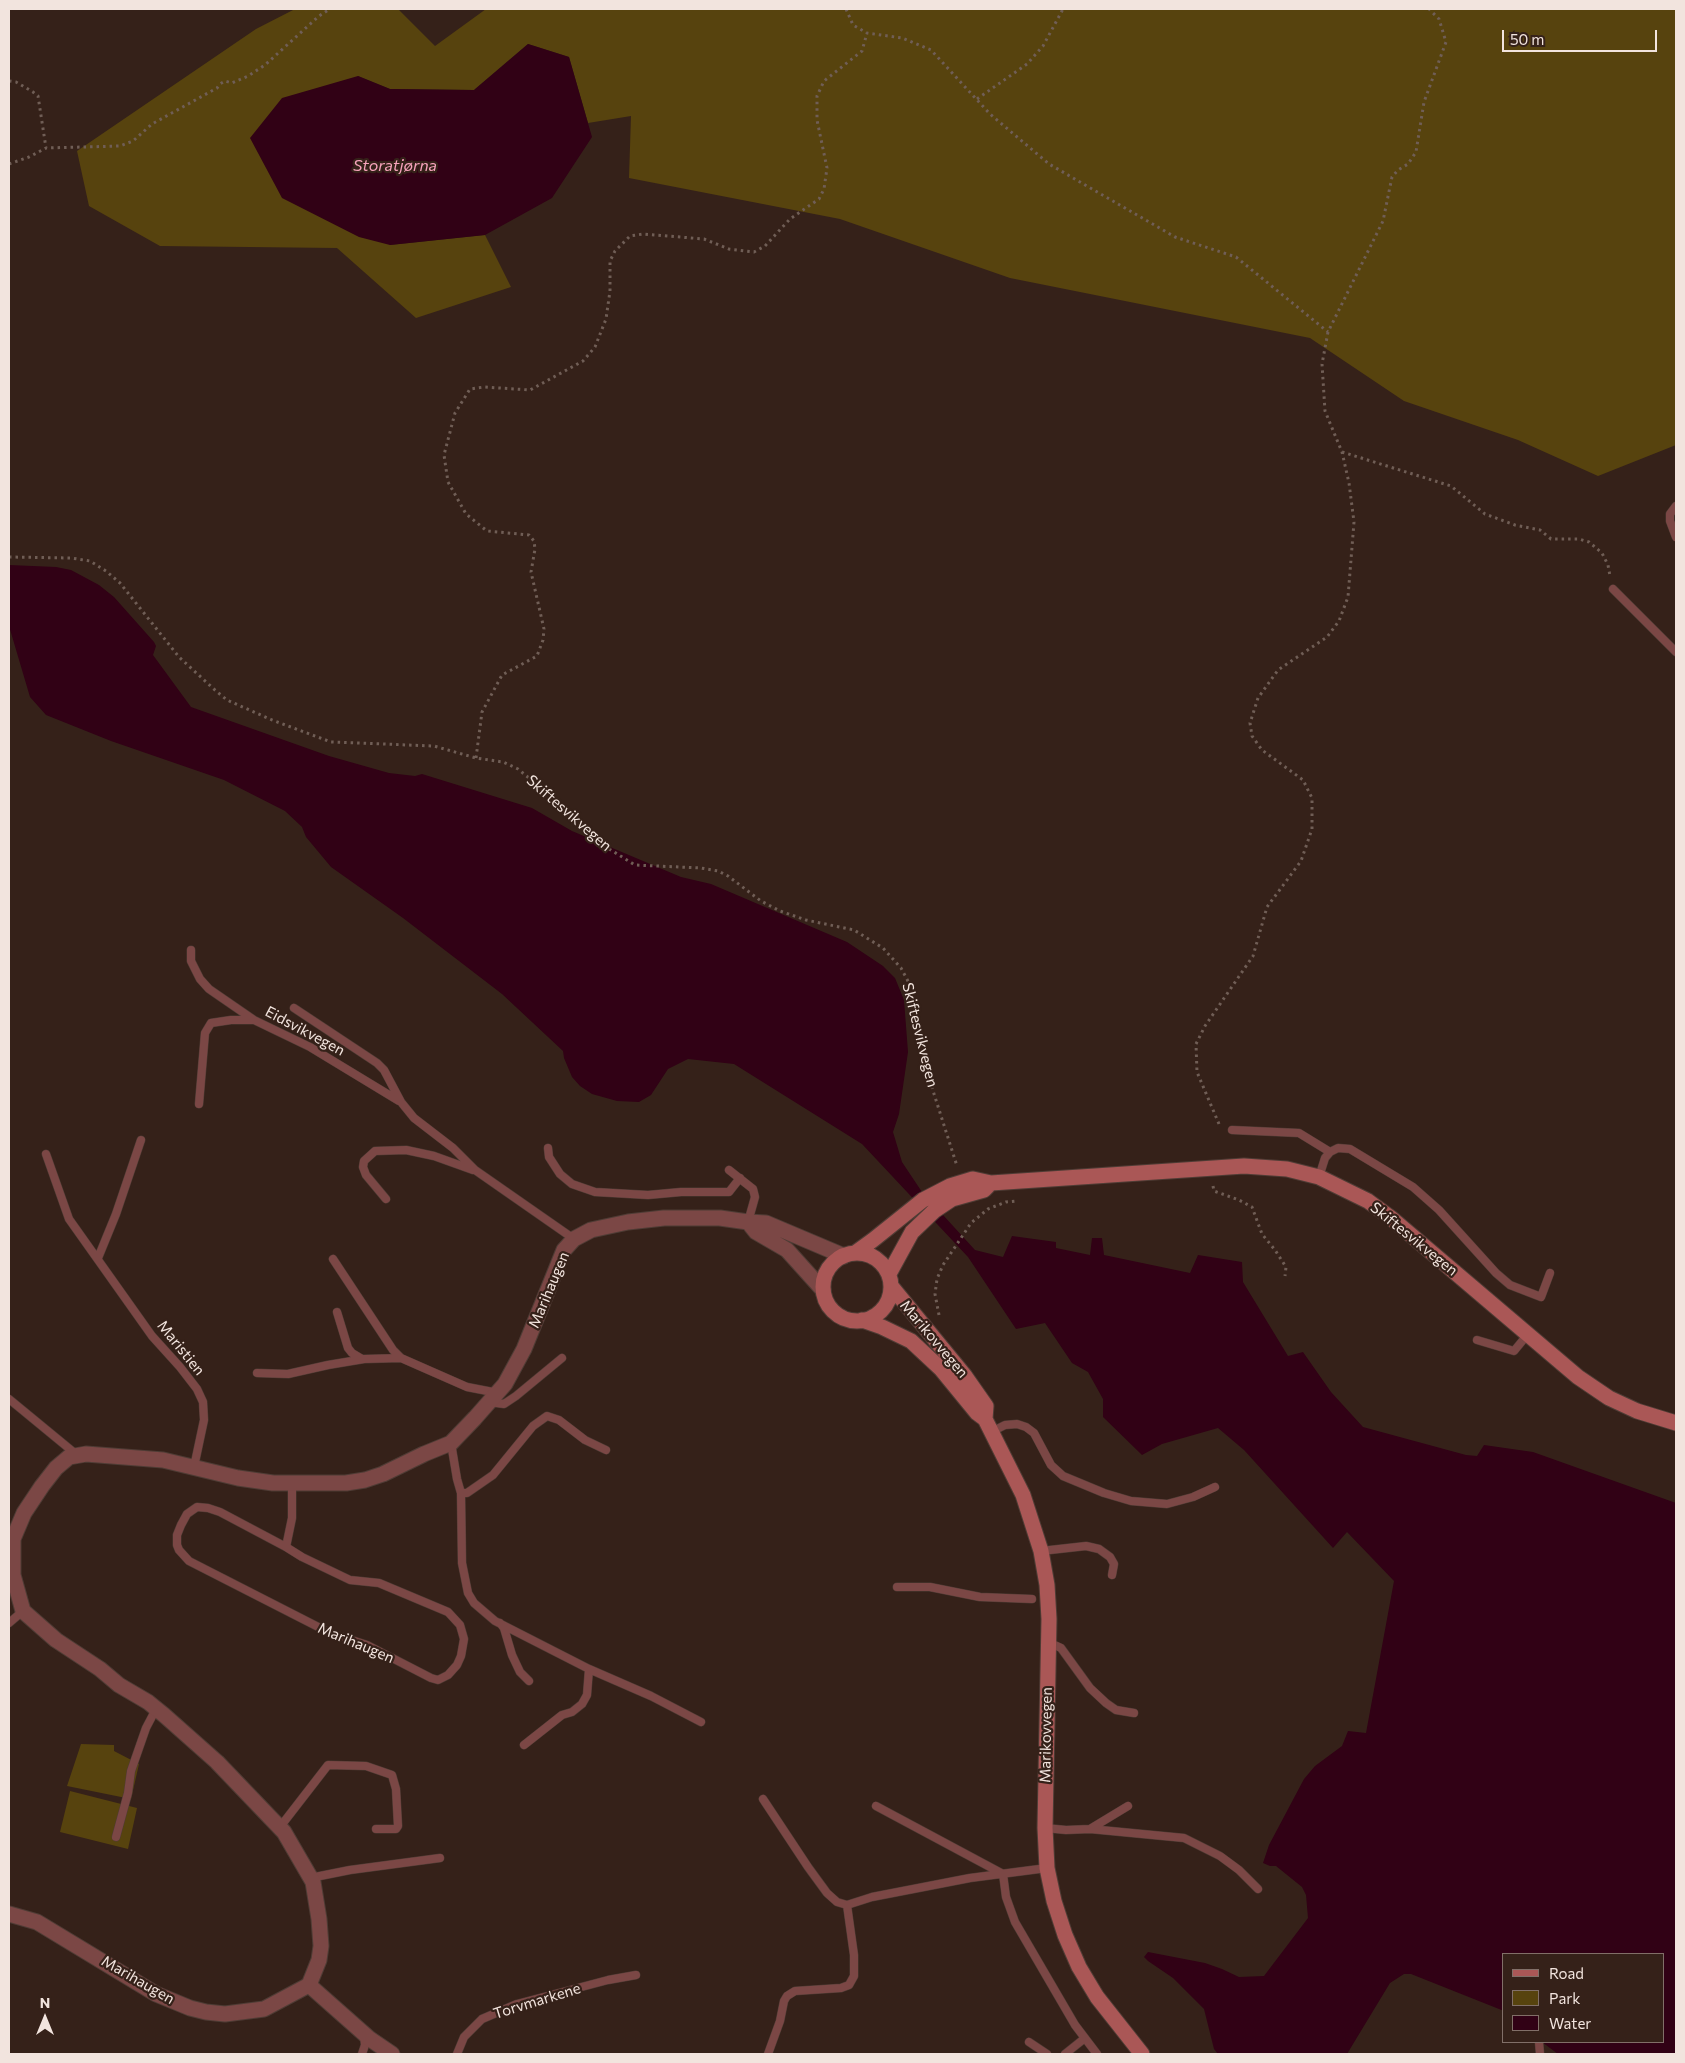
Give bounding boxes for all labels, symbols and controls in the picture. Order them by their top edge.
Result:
scale bar [1505,20,1660,52]
text: 50 m [1510,30,1544,48]
water label: Storatjørna [353,156,437,176]
street label: Skiftesvikvegen [523,771,615,855]
street label: Skiftesvikvegen [898,981,942,1089]
street label: Eidsvikvegen [262,1002,348,1060]
street label: Skiftesvikvegen [1367,1198,1461,1280]
street label: Marihaugen [525,1249,573,1331]
street label: Marikovvegen [896,1296,972,1382]
street label: Maristien [153,1317,209,1379]
street label: Marihaugen [315,1619,397,1667]
street label: Marikovvegen [1036,1687,1056,1783]
street label: Marihaugen [98,1952,178,2008]
legend [1502,1953,1665,2043]
text: Road [1549,1964,1584,1982]
street label: Torvmarkene [491,1979,583,2023]
text: Park [1549,1989,1580,2007]
north arrow [20,1993,70,2043]
text: N [40,1994,50,2011]
text: Water [1549,2014,1591,2032]

